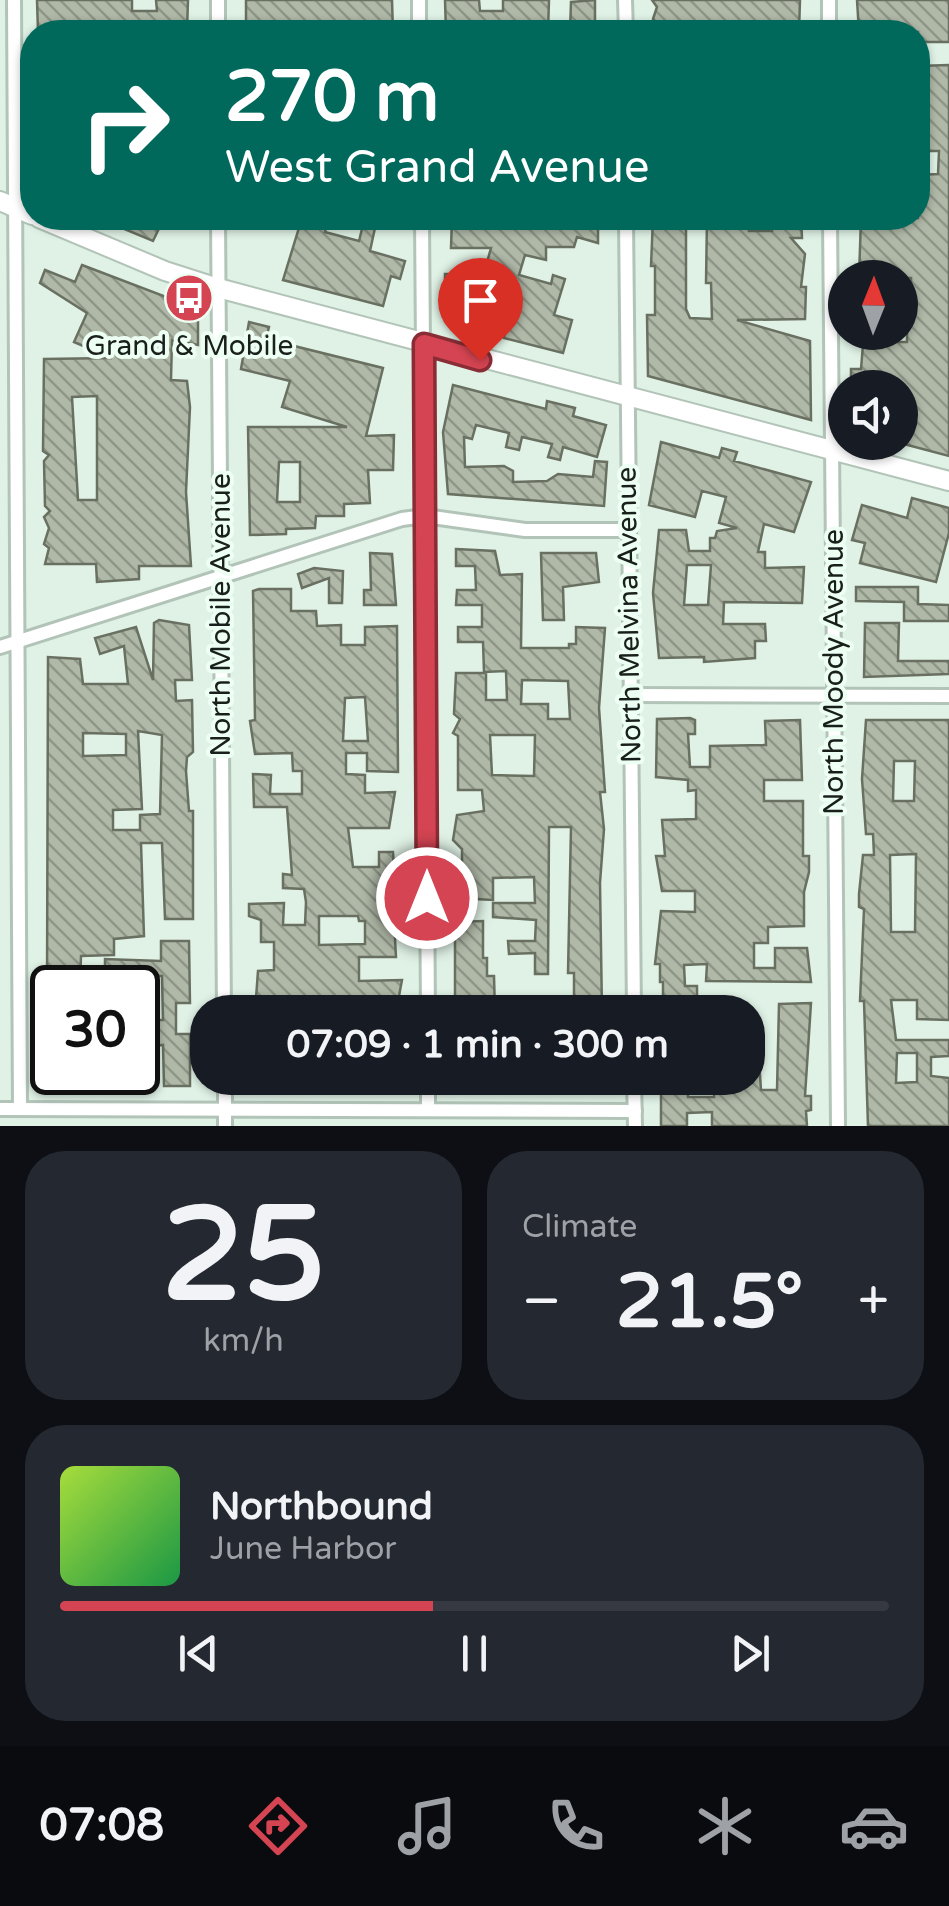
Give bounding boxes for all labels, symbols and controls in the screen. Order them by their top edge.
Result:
text: 270 m [225,56,439,140]
icon: right [60,60,190,190]
text: West Grand Avenue [225,141,649,195]
pin [438,258,523,361]
north arrow [828,260,918,350]
map controls [828,260,918,460]
bus stop icon: Grand & Mobile [163,272,215,324]
icon: arrive [453,273,508,328]
place label: Grand & Mobile [85,329,293,363]
button: sound [828,370,918,460]
street label: North Melvina Avenue [609,467,649,763]
street label: North Mobile Avenue [204,473,238,757]
street label: North Moody Avenue [817,529,851,815]
position arrow [375,846,479,950]
speed limit sign: 30 [30,965,160,1095]
text: 07:09 · 1 min · 300 m [286,1022,669,1068]
text: 25 [162,1179,325,1335]
text: Climate [522,1208,637,1246]
text: 21.5° [616,1257,803,1347]
text: − [522,1269,561,1335]
text: + [858,1269,889,1335]
text: km/h [203,1322,284,1360]
text: Northbound [210,1484,433,1530]
text: June Harbor [210,1530,397,1568]
icon: previous [171,1626,226,1681]
icon: pause [447,1626,502,1681]
icon: next [723,1626,778,1681]
icon: directions [243,1791,313,1861]
icon: music [392,1791,462,1861]
icon: phone [541,1791,611,1861]
icon: climate [690,1791,760,1861]
icon: car [839,1791,909,1861]
text: 07:08 [40,1799,164,1853]

